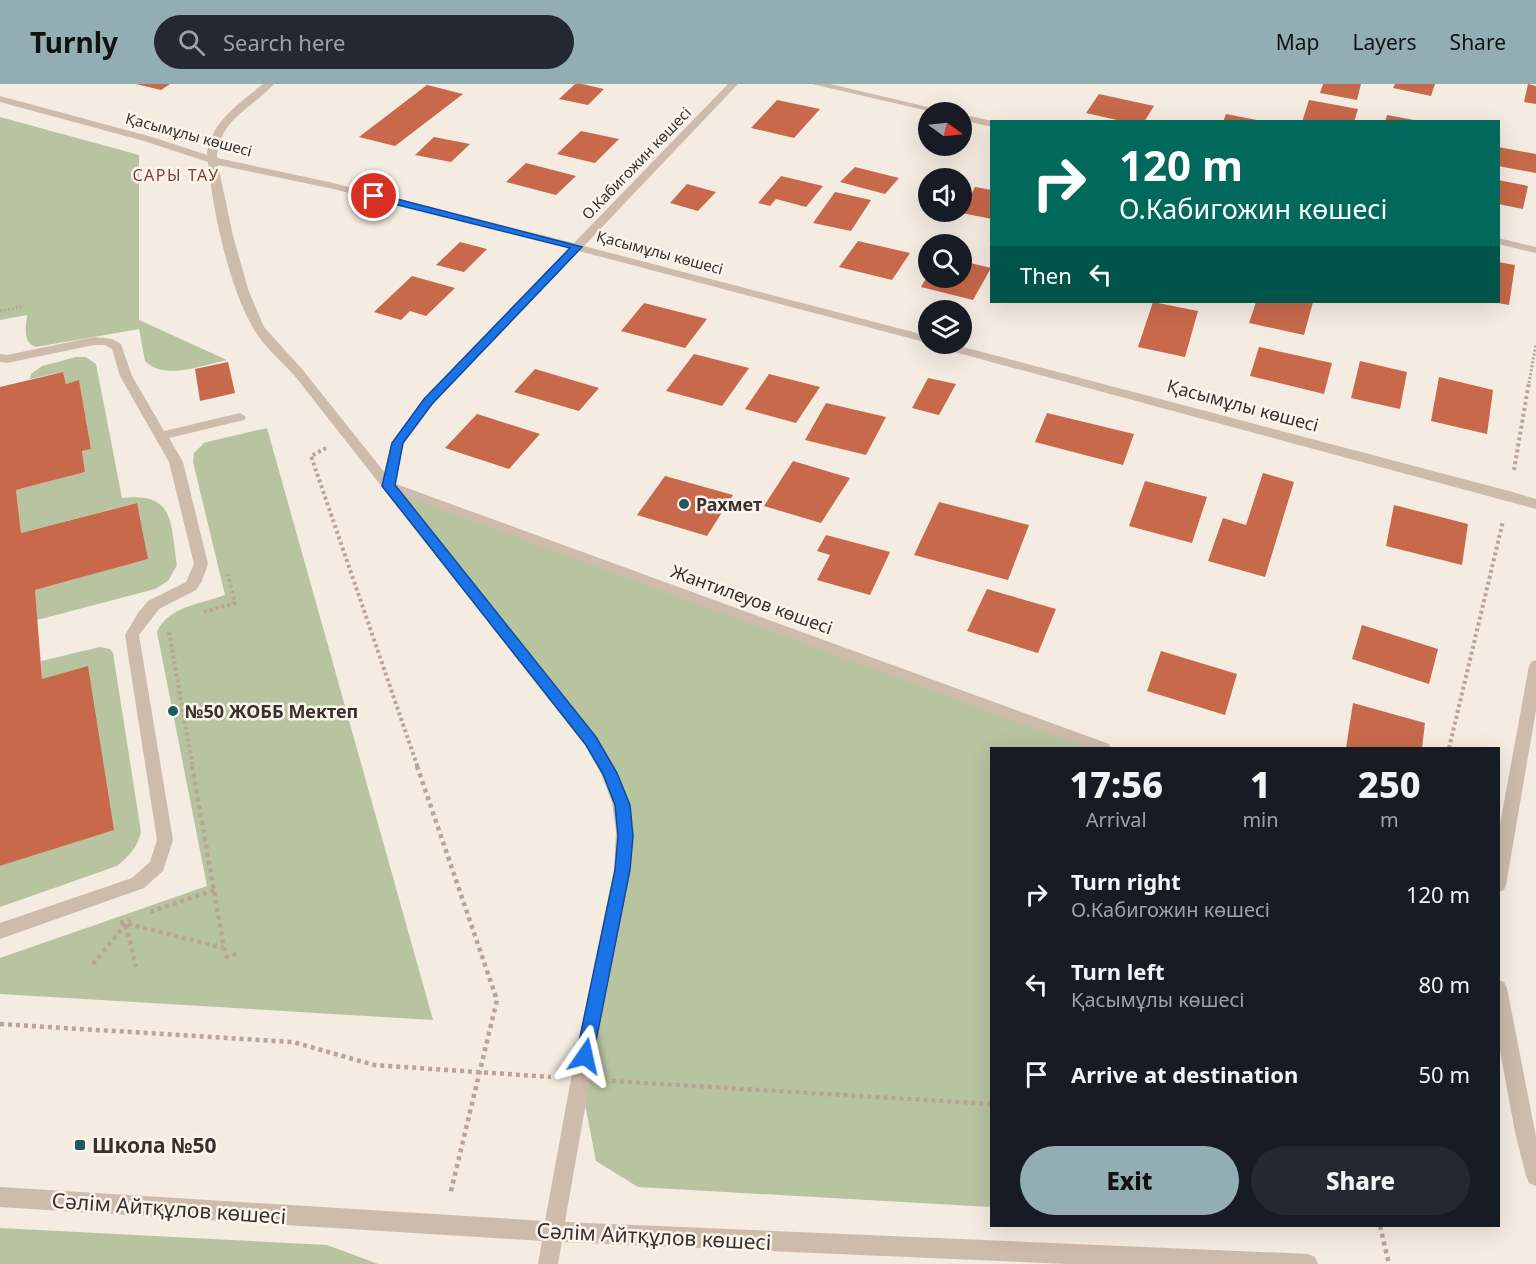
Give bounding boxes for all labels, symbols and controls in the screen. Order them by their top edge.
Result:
search box [154,15,574,69]
text: Turnly [30,23,118,61]
icon: search [175,26,208,59]
text: Search here [223,27,345,57]
text: Map [1276,28,1320,56]
text: Layers [1353,28,1417,56]
text: Share [1450,28,1506,56]
street label: О.Кабигожин көшесі [577,102,695,224]
north arrow [918,102,972,156]
map controls [918,102,972,354]
street label: Қасымұлы көшесі [124,108,254,160]
text: 120 m [1119,136,1243,193]
icon: right [1020,144,1098,222]
district label: САРЫ ТАУ [132,164,220,186]
button: sound [918,168,972,222]
pin [348,170,399,221]
icon: arrive [357,179,390,212]
text: О.Кабигожин көшесі [1119,190,1388,227]
street label: Қасымұлы көшесі [595,226,725,278]
button: search [918,234,972,288]
icon: left [1084,258,1117,291]
text: Then [1020,260,1072,290]
button: layers [918,300,972,354]
street label: Қасымұлы көшесі [1164,373,1322,437]
place label: Рахмет [696,492,762,516]
marker: Рахмет [677,497,691,511]
street label: Жантилеуов көшесі [668,559,836,639]
place label: №50 ЖОББ Мектеп [185,699,358,723]
marker: №50 ЖОББ Мектеп [166,704,180,718]
text: 17:56 [1069,760,1163,809]
text: 1 [1250,760,1271,809]
text: 250 [1358,760,1421,809]
text: Arrival [1086,806,1147,833]
text: min [1242,806,1279,833]
text: m [1380,806,1399,833]
text: Turn right [1071,866,1181,896]
icon: right [1020,878,1053,911]
text: 120 m [1406,879,1470,909]
text: О.Кабигожин көшесі [1071,896,1270,923]
text: Turn left [1071,956,1165,986]
icon: left [1020,968,1053,1001]
text: 80 m [1419,969,1470,999]
text: Қасымұлы көшесі [1071,986,1244,1013]
position arrow [553,1024,617,1088]
icon: arrive [1020,1058,1053,1091]
text: Arrive at destination [1071,1059,1298,1089]
text: 50 m [1419,1059,1470,1089]
place label: Школа №50 [92,1131,217,1159]
marker: Школа №50 [73,1138,87,1152]
button: Exit [1020,1146,1239,1215]
button: Share [1251,1146,1470,1215]
street label: Сәлім Айтқұлов көшесі [51,1186,287,1230]
street label: Сәлім Айтқұлов көшесі [536,1216,772,1256]

